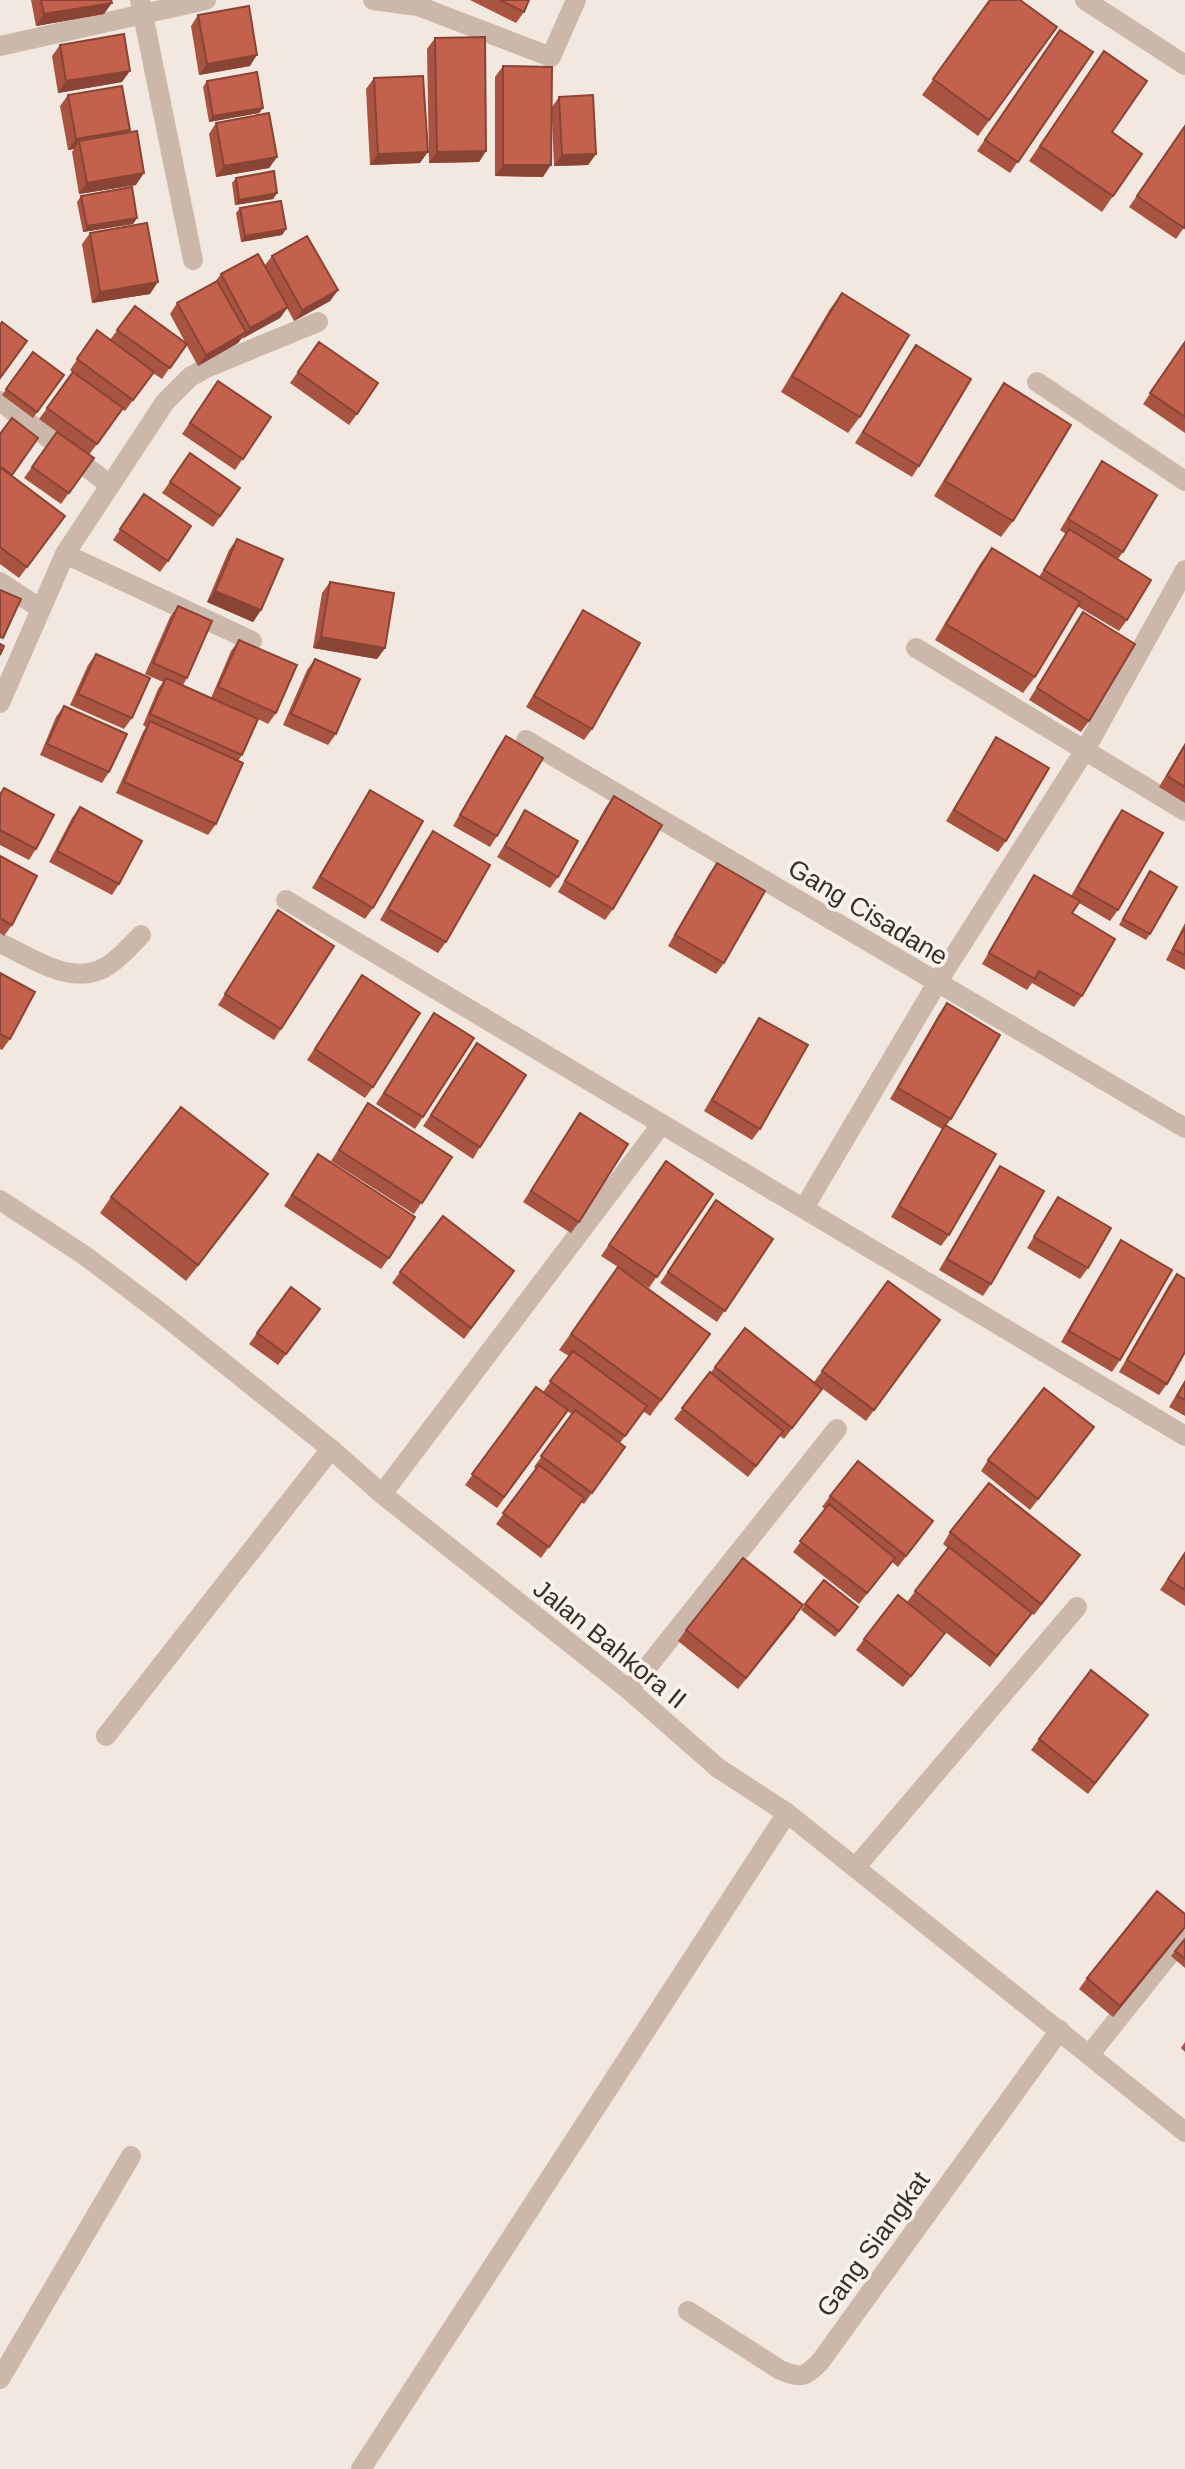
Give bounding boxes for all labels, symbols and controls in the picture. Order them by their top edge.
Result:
street label: Gang Cisadane [783,853,953,971]
street label: Jalan Bahkora II [528,1573,692,1715]
street label: Gang Siangkat [810,2165,936,2322]

